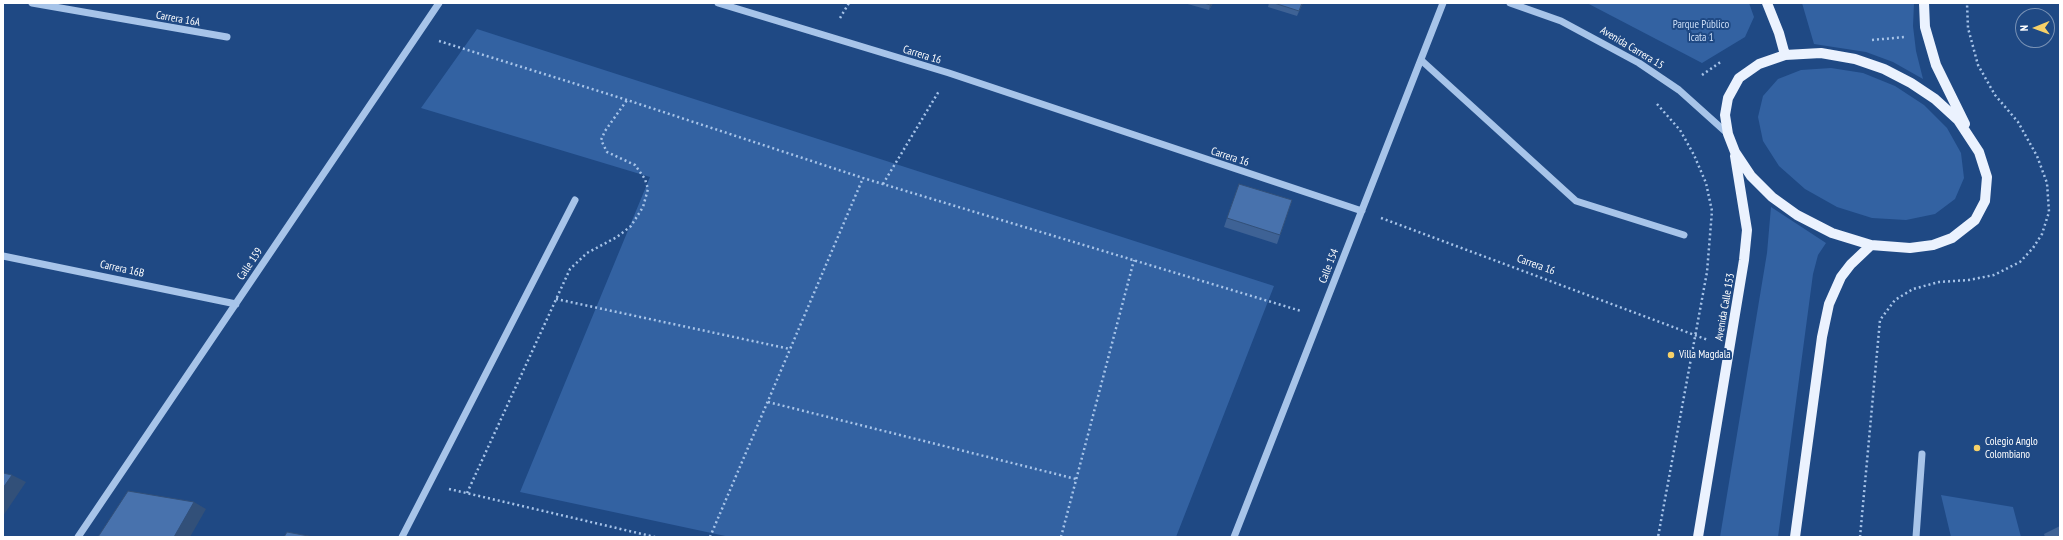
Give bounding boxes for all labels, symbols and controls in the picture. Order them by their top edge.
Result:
north arrow [2015,8,2055,48]
street label: Carrera 16A [155,9,201,29]
park label: Parque Público Icata 1 [1673,18,1729,44]
street label: Avenida Carrera 15 [1598,24,1666,72]
text: N [2017,25,2031,31]
street label: Carrera 16 [901,43,943,67]
street label: Carrera 16 [1209,145,1251,169]
street label: Calle 159 [234,245,266,283]
street label: Calle 154 [1316,247,1342,285]
street label: Carrera 16 [1515,252,1557,278]
street label: Carrera 16B [99,258,145,280]
street label: Avenida Calle 153 [1713,272,1737,342]
place label: Villa Magdala [1679,348,1731,362]
marker: Villa Magdala [1666,350,1676,360]
place label: Colegio Anglo Colombiano [1985,435,2038,461]
marker: Colegio Anglo Colombiano [1972,443,1982,453]

